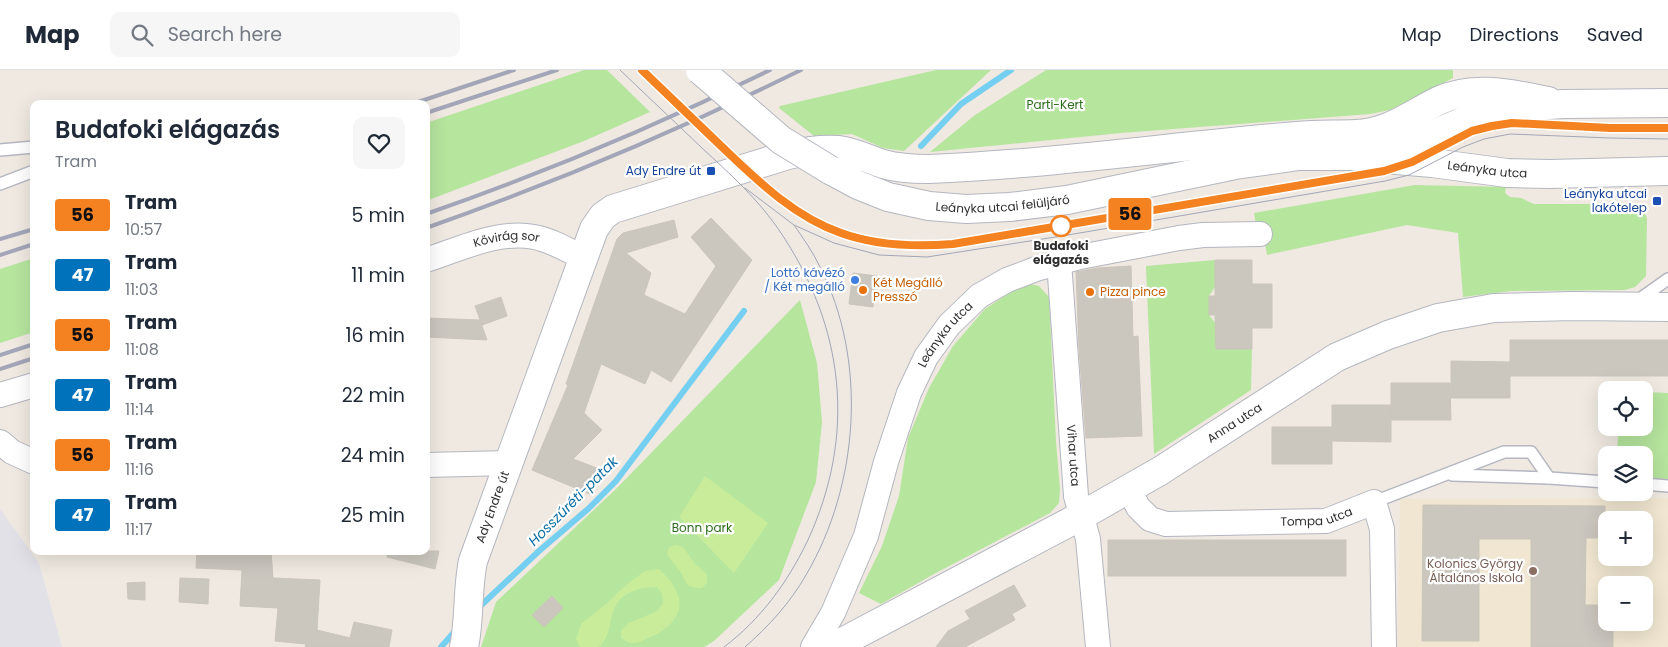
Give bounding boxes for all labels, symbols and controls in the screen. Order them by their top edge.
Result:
search box [110,12,460,57]
text: Map [25,18,80,51]
icon: search [128,21,156,49]
text: Search here [168,21,282,48]
text: Map [1402,22,1441,47]
text: Directions [1469,22,1559,47]
text: Saved [1587,22,1643,47]
park label: Parti-Kert [1027,96,1083,113]
text: Budafoki elágazás [55,113,280,146]
button: heart [353,117,405,169]
text: Tram [55,150,97,173]
street label: Leányka utca [1447,156,1527,181]
place label: Ady Endre út [626,162,701,179]
marker: Ady Endre út [705,165,717,177]
place label: Leányka utcai lakótelep [1564,185,1647,216]
text: Tram [125,189,177,216]
street label: Leányka utcai felüljáró [935,191,1071,217]
marker: Leányka utcai lakótelep [1651,195,1663,207]
line badge: 56 [1108,198,1152,230]
text: 56 [1118,201,1142,226]
text: 56 [71,202,94,227]
text: 5 min [352,202,405,229]
marker: Budafoki elágazás [1050,215,1072,237]
text: 10:57 [125,218,162,241]
street label: Kővirág sor [471,226,542,251]
place label: Budafoki elágazás [1033,237,1089,268]
text: Tram [125,249,177,276]
text: 47 [72,262,93,287]
text: 11 min [351,262,405,289]
place label: Lottó kávézó / Két megálló [764,264,845,295]
marker: Lottó kávézó / Két megálló [849,274,861,286]
place label: Két Megálló Presszó [873,274,943,305]
text: 11:03 [125,278,158,301]
place label: Pizza pince [1100,283,1166,300]
marker: Két Megálló Presszó [857,284,869,296]
marker: Pizza pince [1084,286,1096,298]
street label: Leányka utca [913,297,976,370]
text: Tram [125,309,177,336]
text: 56 [71,322,94,347]
text: 16 min [345,322,405,349]
text: 11:08 [125,338,159,361]
text: Tram [125,369,177,396]
map controls [1598,381,1653,631]
button: locate [1598,381,1653,436]
text: 47 [72,382,93,407]
text: 22 min [342,382,405,409]
text: 11:14 [125,398,154,421]
street label: Anna utca [1203,399,1265,447]
street label: Vihar utca [1063,424,1084,487]
text: Tram [125,429,177,456]
text: 56 [71,442,94,467]
text: 24 min [341,442,405,469]
button: layers [1598,446,1653,501]
water label: Hosszúréti-patak [524,451,623,550]
text: 11:16 [125,458,154,481]
street label: Ady Endre út [471,469,513,545]
text: Tram [125,489,177,516]
text: 47 [72,502,93,527]
text: 25 min [341,502,405,529]
street label: Tompa utca [1280,502,1355,530]
button: + [1598,511,1653,566]
text: 11:17 [125,518,153,541]
park label: Bonn park [672,519,733,536]
place label: Kolonics György Általános Iskola [1427,555,1523,586]
marker: Kolonics György Általános Iskola [1527,565,1539,577]
button: − [1598,576,1653,631]

